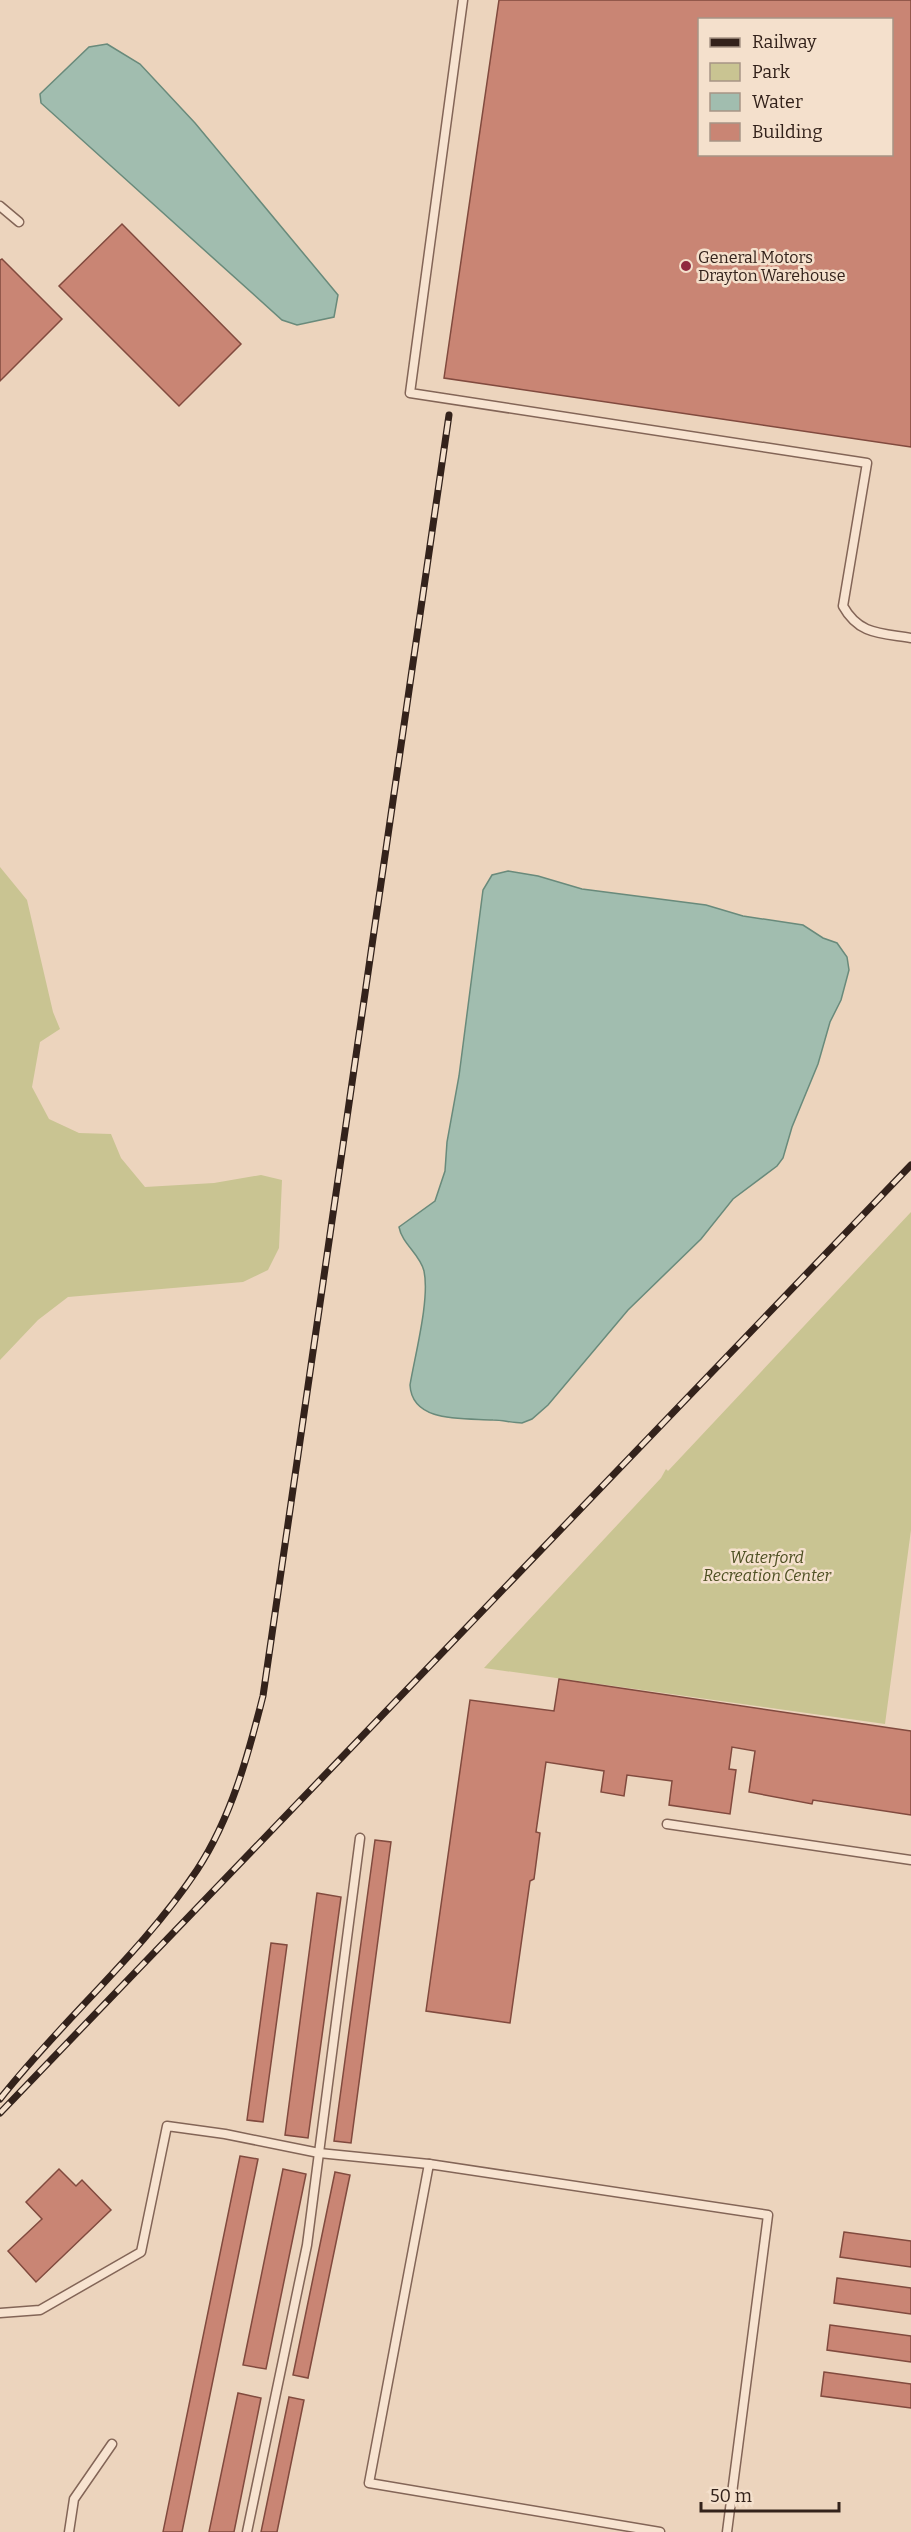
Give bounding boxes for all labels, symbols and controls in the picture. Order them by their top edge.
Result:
legend [698,18,893,156]
text: Railway [752,31,817,53]
text: Park [752,61,791,83]
text: Water [752,91,803,113]
text: Building [752,121,823,143]
place label: General Motors Drayton Warehouse [698,248,846,285]
marker: General Motors Drayton Warehouse [679,259,693,273]
park label: Waterford Recreation Center [703,1548,832,1585]
scale bar [701,2475,839,2513]
text: 50 m [710,2485,752,2507]

